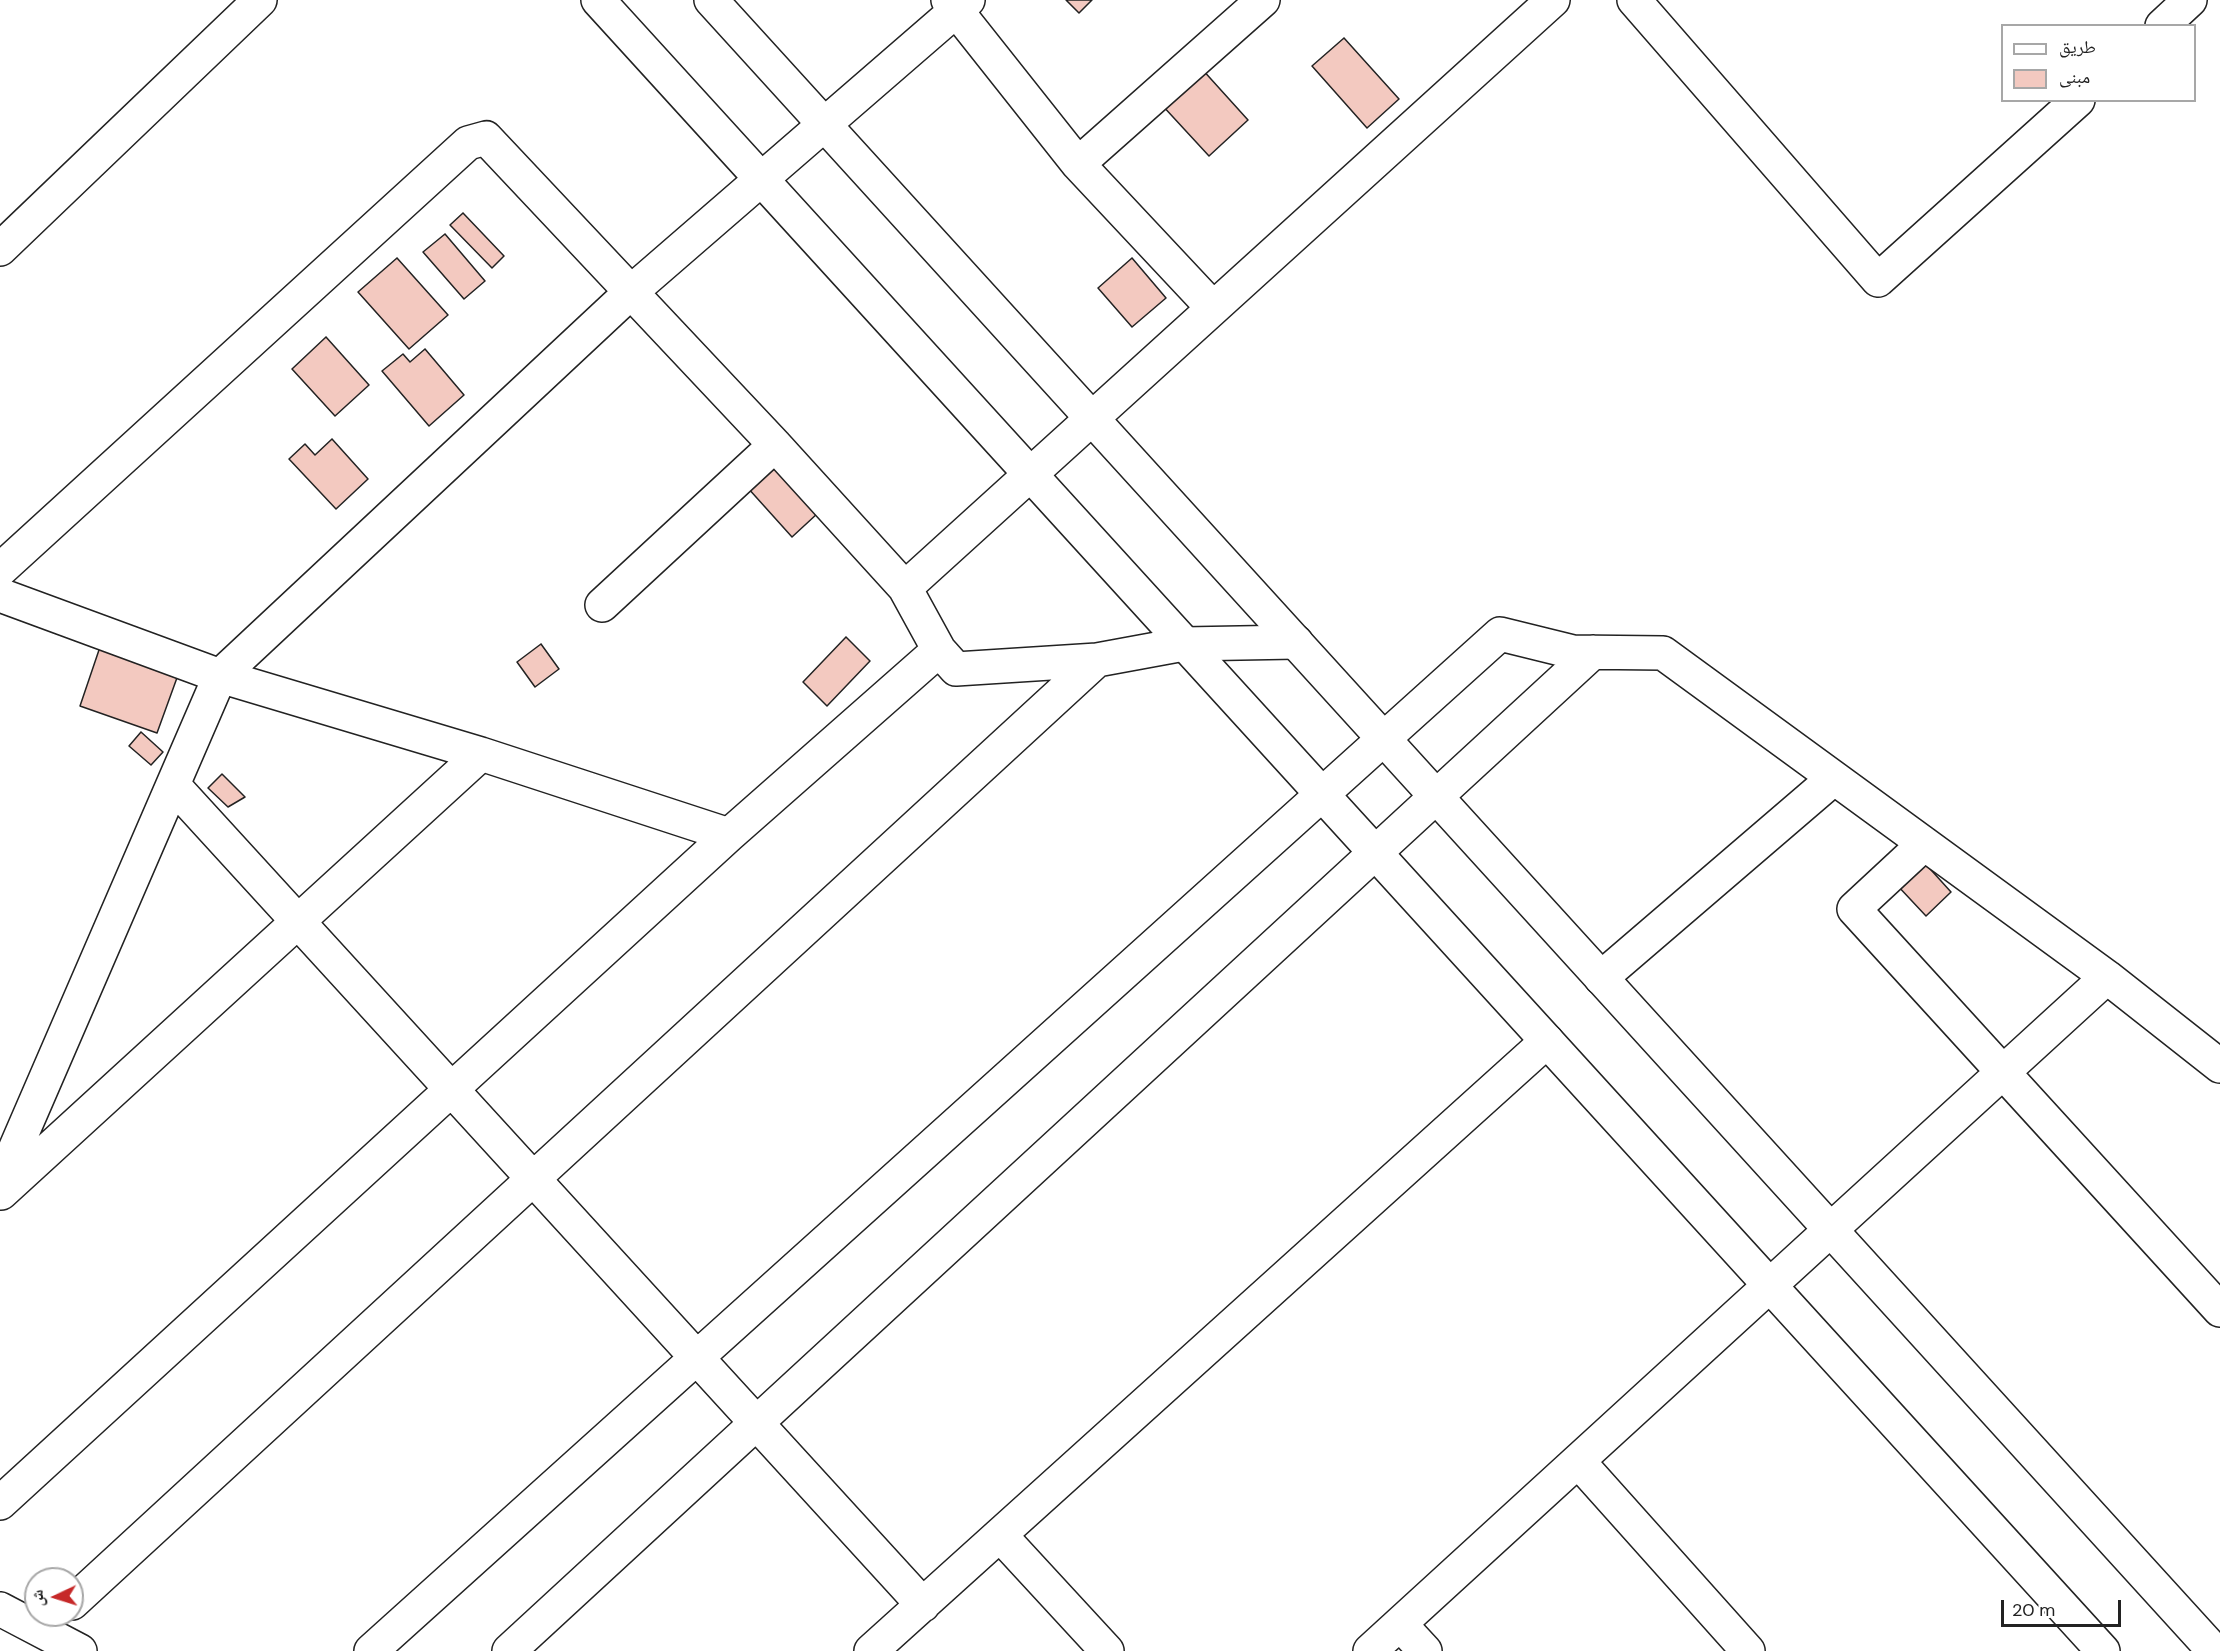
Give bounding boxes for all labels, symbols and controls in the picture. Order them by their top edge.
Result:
legend [2001,24,2196,102]
text: طريق [2059,35,2096,59]
text: مبنى [2059,65,2090,89]
north arrow [24,1567,84,1627]
scale bar [2004,1588,2124,1626]
text: ش [26,1589,49,1607]
text: 20 m [2012,1598,2055,1622]

